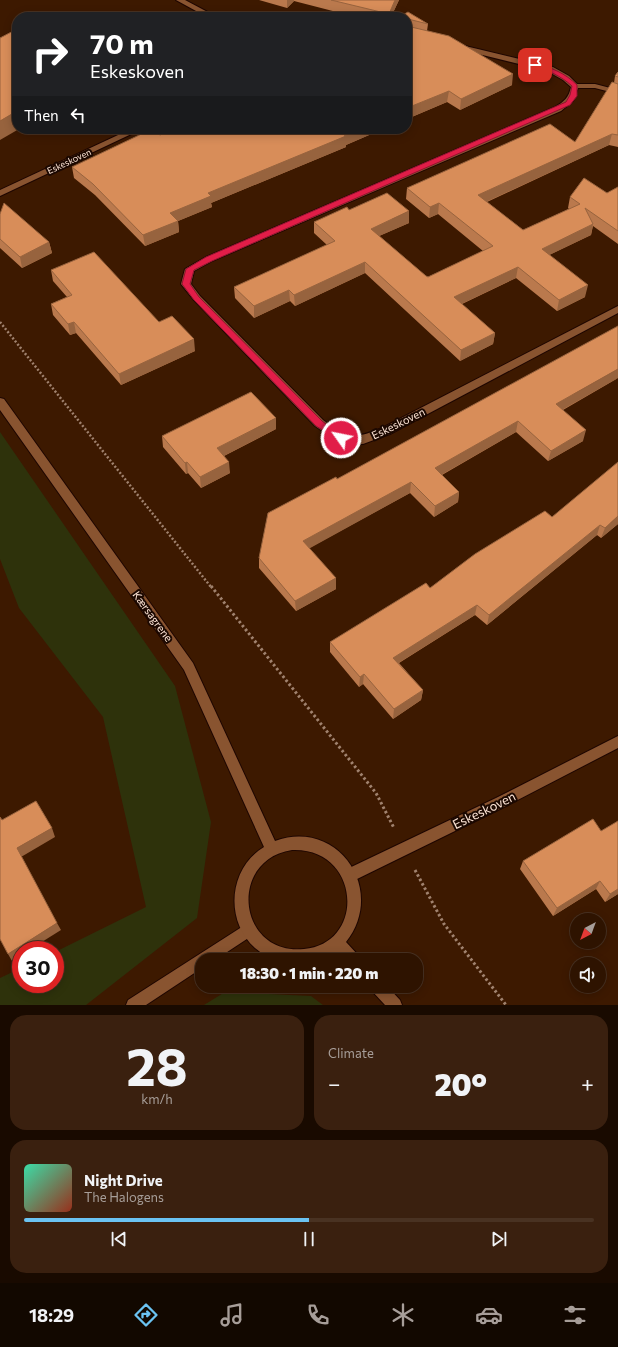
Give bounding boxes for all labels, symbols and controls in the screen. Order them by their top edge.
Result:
text: 70 m [90,26,154,60]
icon: right [24,28,76,80]
pin [518,48,552,82]
icon: arrive [524,54,546,76]
text: Eskeskoven [90,60,184,82]
icon: left [67,104,89,126]
text: Then [24,106,59,124]
street label: Eskeskoven [45,146,93,176]
street label: Eskeskoven [369,405,427,441]
position arrow [320,417,362,459]
street label: Kærsagrene [130,588,176,644]
street label: Eskeskoven [450,788,518,832]
north arrow [570,913,606,949]
map controls [570,913,606,993]
speed limit sign: 30 [12,941,64,993]
button: sound [570,957,606,993]
text: 18:30 · 1 min · 220 m [240,964,378,982]
text: 28 [126,1033,188,1097]
text: Climate [328,1045,374,1061]
text: 20° [434,1065,487,1102]
text: − [328,1070,341,1097]
text: + [581,1070,594,1097]
text: km/h [141,1091,173,1107]
text: Night Drive [84,1171,163,1189]
text: The Halogens [84,1189,164,1205]
icon: previous [108,1228,130,1250]
icon: pause [298,1228,320,1250]
icon: next [488,1228,510,1250]
icon: directions [132,1301,160,1329]
icon: music [218,1301,246,1329]
icon: phone [304,1301,332,1329]
icon: climate [389,1301,417,1329]
icon: car [475,1301,503,1329]
icon: filters [561,1301,589,1329]
text: 18:29 [29,1304,74,1326]

